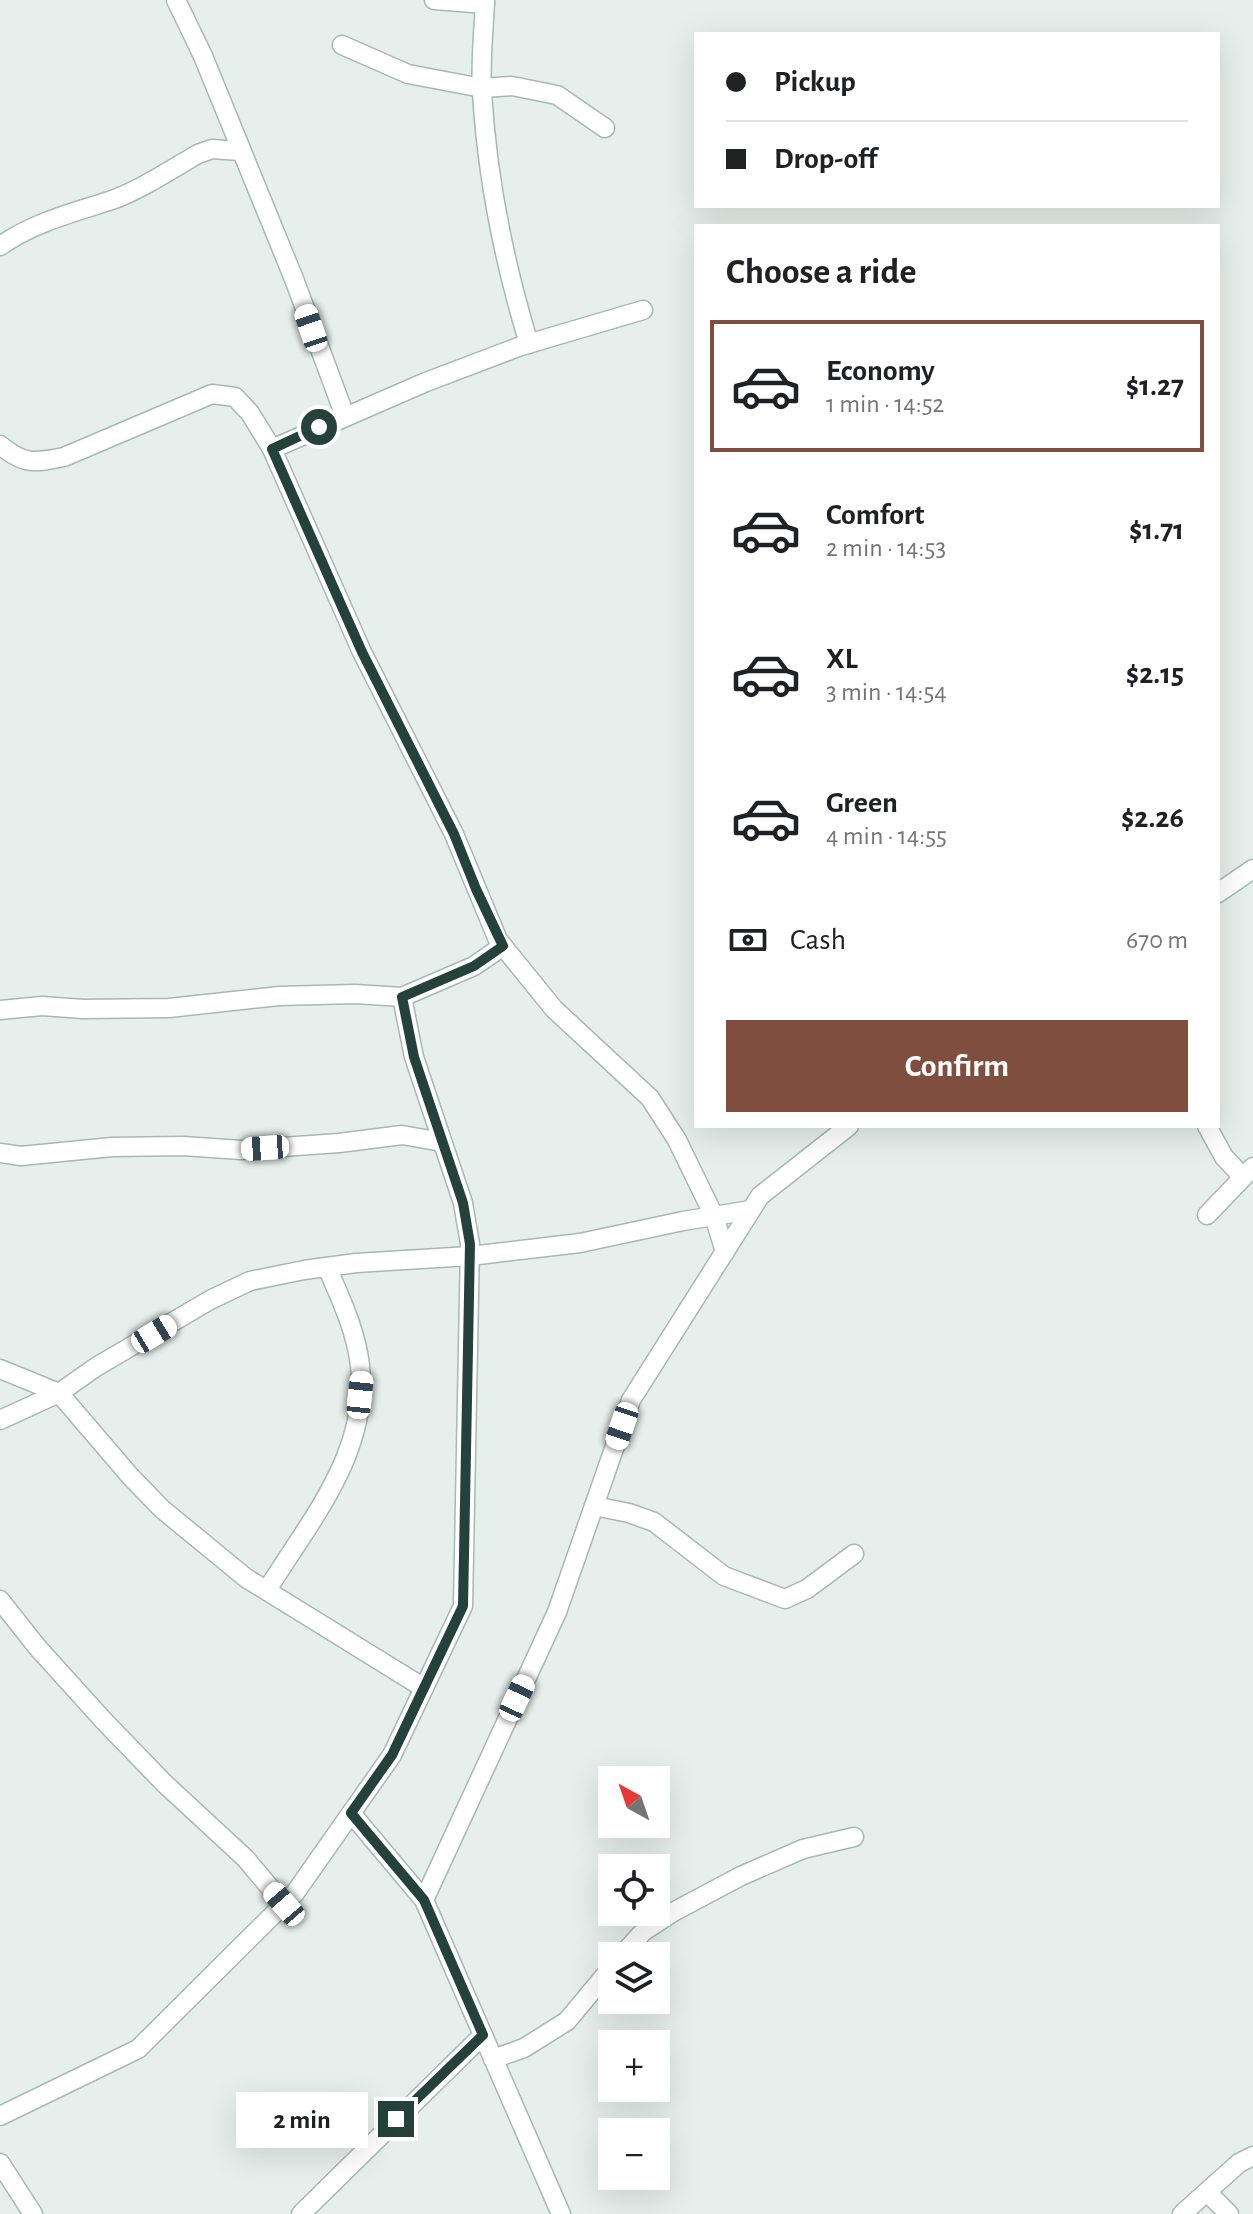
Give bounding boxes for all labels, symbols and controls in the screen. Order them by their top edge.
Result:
text: Pickup [774,67,856,97]
text: Drop-off [774,144,877,174]
text: Choose a ride [726,254,916,290]
car [292,301,330,355]
icon: car [730,350,802,422]
text: Economy [826,356,935,386]
text: $1.27 [1126,371,1184,401]
text: 1 min · 14:52 [826,391,944,417]
route start [301,409,337,445]
icon: car [730,494,802,566]
text: Comfort [826,500,925,530]
text: $1.71 [1129,515,1184,545]
text: 2 min · 14:53 [826,535,946,561]
icon: car [730,638,802,710]
text: XL [826,644,858,674]
text: $2.15 [1126,659,1184,689]
text: 3 min · 14:54 [826,679,947,705]
icon: car [730,782,802,854]
text: Green [826,788,898,818]
text: $2.26 [1121,803,1184,833]
text: 4 min · 14:55 [826,823,947,849]
icon: cash [726,918,770,962]
text: Cash [790,925,846,955]
text: 670 m [1126,927,1188,953]
button: Confirm [726,1020,1188,1112]
car [240,1134,290,1162]
car [127,1311,181,1357]
car [346,1370,374,1420]
car [603,1399,641,1453]
car [496,1671,538,1725]
north arrow [598,1766,670,1838]
map controls [598,1766,670,2190]
button: locate [598,1854,670,1926]
car [259,1878,309,1930]
button: layers [598,1942,670,2014]
button: + [598,2030,670,2102]
callout: 2 min [236,2091,368,2147]
route end [378,2101,414,2137]
text: 2 min [273,2107,331,2133]
button: − [598,2118,670,2190]

